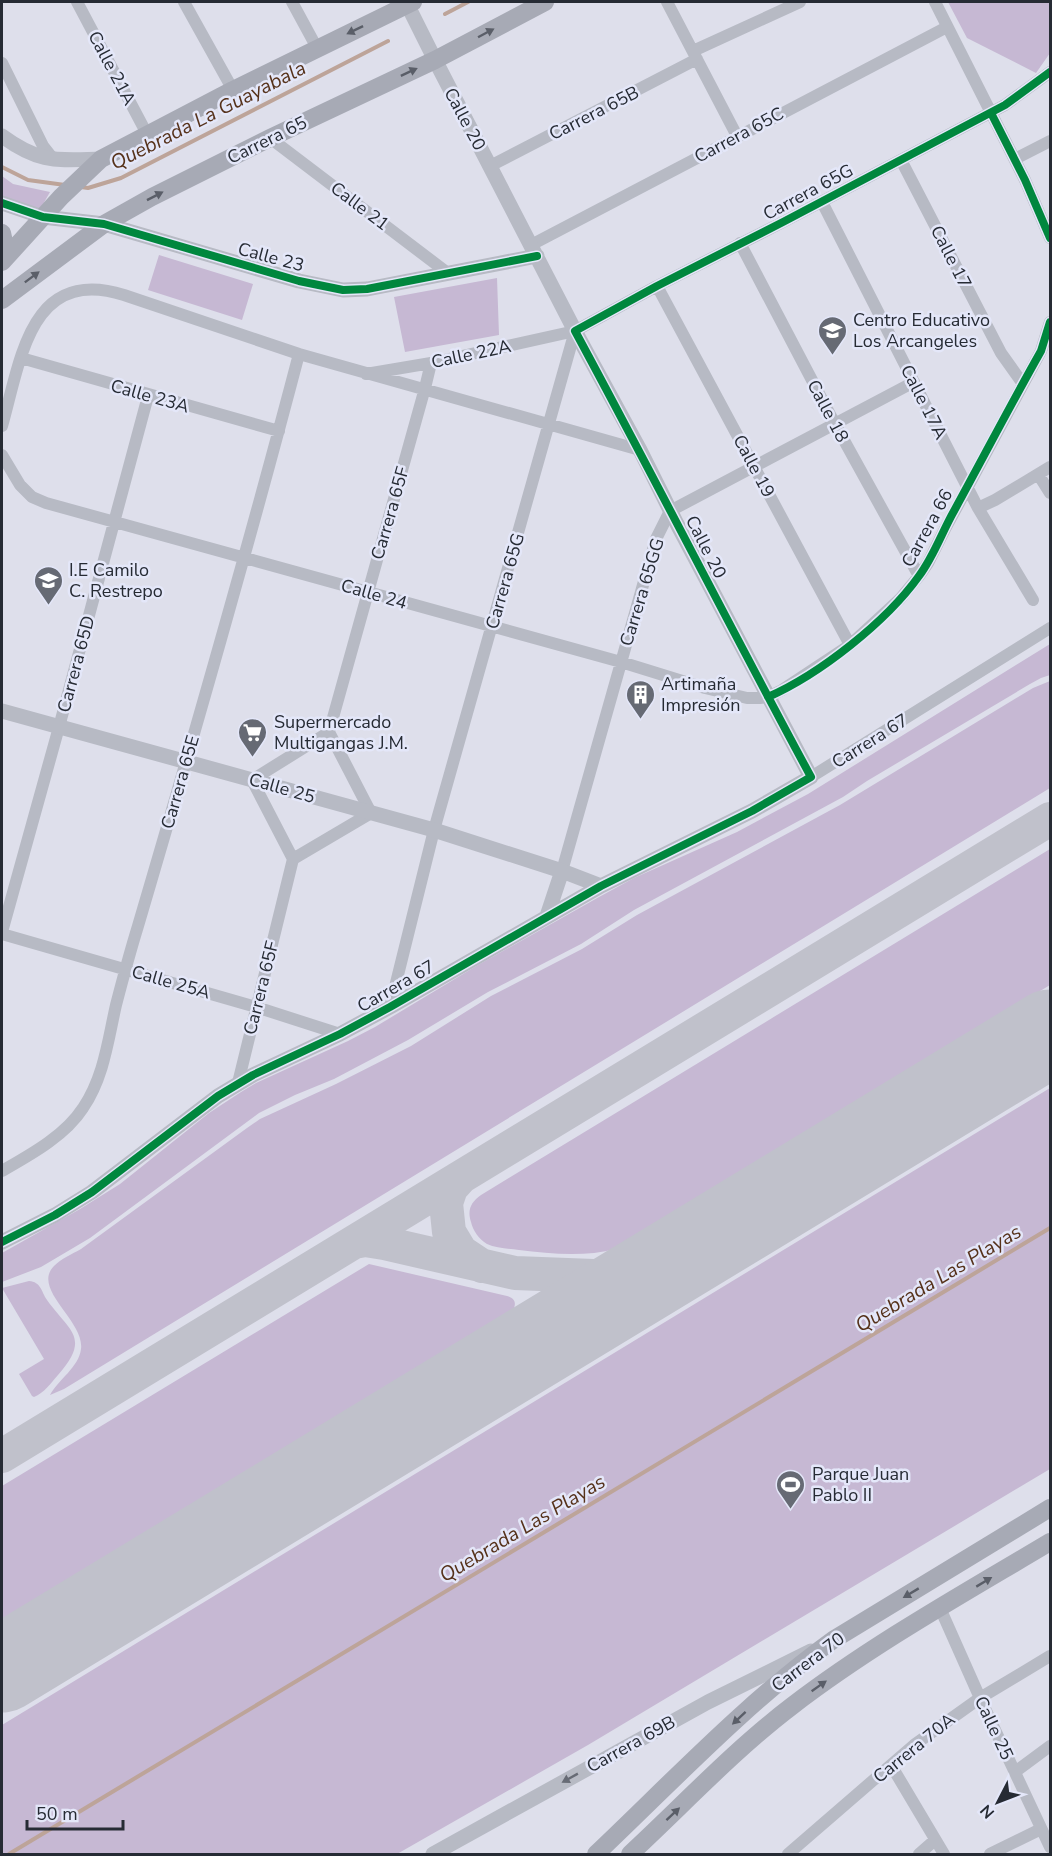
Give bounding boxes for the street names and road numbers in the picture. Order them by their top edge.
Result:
street label: Calle 21A [82,27,142,109]
street label: Carrera 65B [545,80,643,146]
street label: Calle 20 [439,83,491,155]
street label: Carrera 65C [690,101,788,169]
street label: Carrera 65 [223,110,311,170]
street label: Carrera 65G [759,158,857,226]
street label: Calle 21 [326,176,394,236]
street label: Calle 17 [925,221,977,293]
street label: Calle 23 [235,237,307,277]
street label: Calle 22A [429,334,513,374]
street label: Calle 17A [895,361,953,443]
street label: Calle 23A [108,373,192,419]
street label: Calle 18 [802,375,854,447]
street label: Calle 19 [728,430,780,502]
street label: Carrera 65F [365,464,415,562]
street label: Carrera 66 [896,485,958,571]
street label: Calle 20 [680,511,732,583]
street label: Carrera 65G [480,530,530,632]
street label: Carrera 65GG [614,535,670,649]
street label: Calle 24 [338,573,410,615]
street label: Carrera 65D [52,613,100,715]
street label: Carrera 67 [827,708,913,774]
street label: Carrera 65E [155,732,205,832]
street label: Calle 25 [246,767,318,809]
street label: Carrera 65F [238,939,284,1037]
street label: Carrera 67 [353,954,439,1018]
street label: Calle 25A [129,959,213,1005]
street label: Carrera 70 [767,1627,849,1697]
street label: Calle 25 [969,1692,1019,1764]
street label: Carrera 70A [868,1708,960,1788]
street label: Carrera 69B [582,1710,680,1778]

